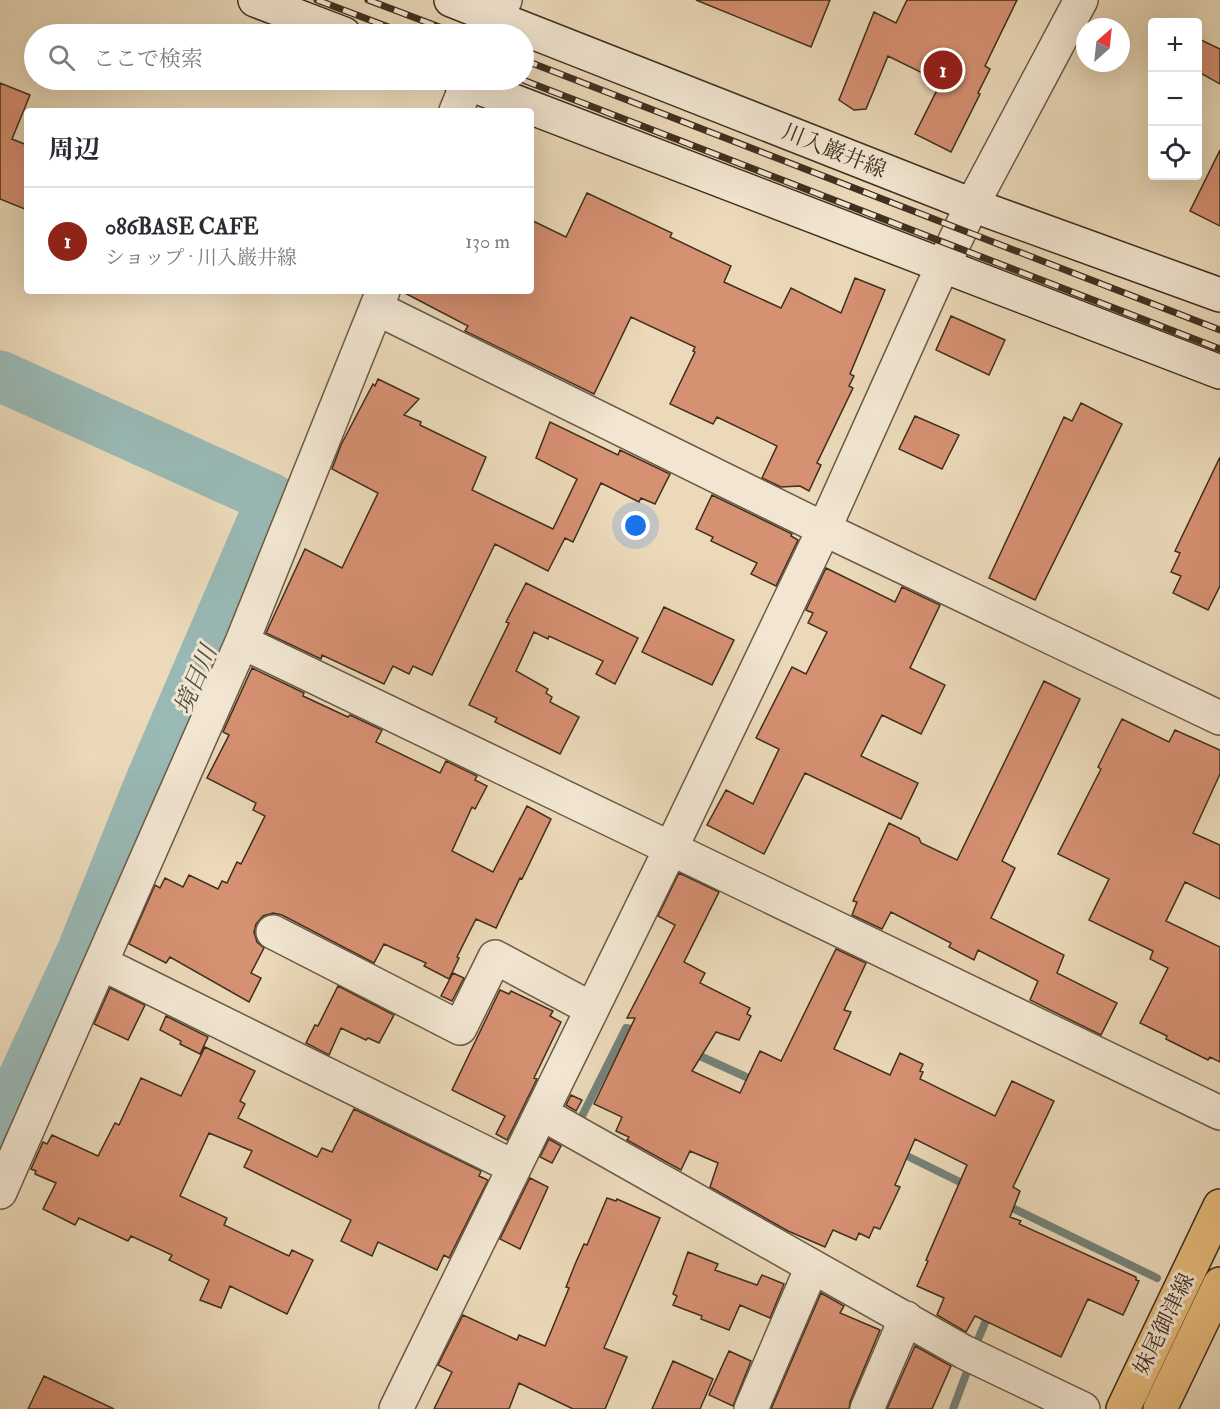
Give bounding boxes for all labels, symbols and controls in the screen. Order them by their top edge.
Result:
north arrow [1076,18,1130,72]
map controls [1148,18,1202,180]
button: + [1148,18,1202,72]
search box [24,24,534,90]
icon: search [45,41,78,74]
text: ここで検索 [93,45,203,73]
pin: 1 [924,48,962,92]
button: − [1148,72,1202,126]
street label: 川入巌井線 [778,117,890,185]
button: locate [1148,126,1202,180]
text: 周辺 [48,134,100,166]
text: 086BASE CAFE [105,213,259,241]
text: 1 [64,229,71,254]
text: 130 m [465,229,510,254]
text: ショップ · 川入巌井線 [105,245,297,270]
your location [621,511,650,540]
water label: 境目川 [168,638,226,719]
street label: 妹尾御津線 [1127,1268,1201,1380]

